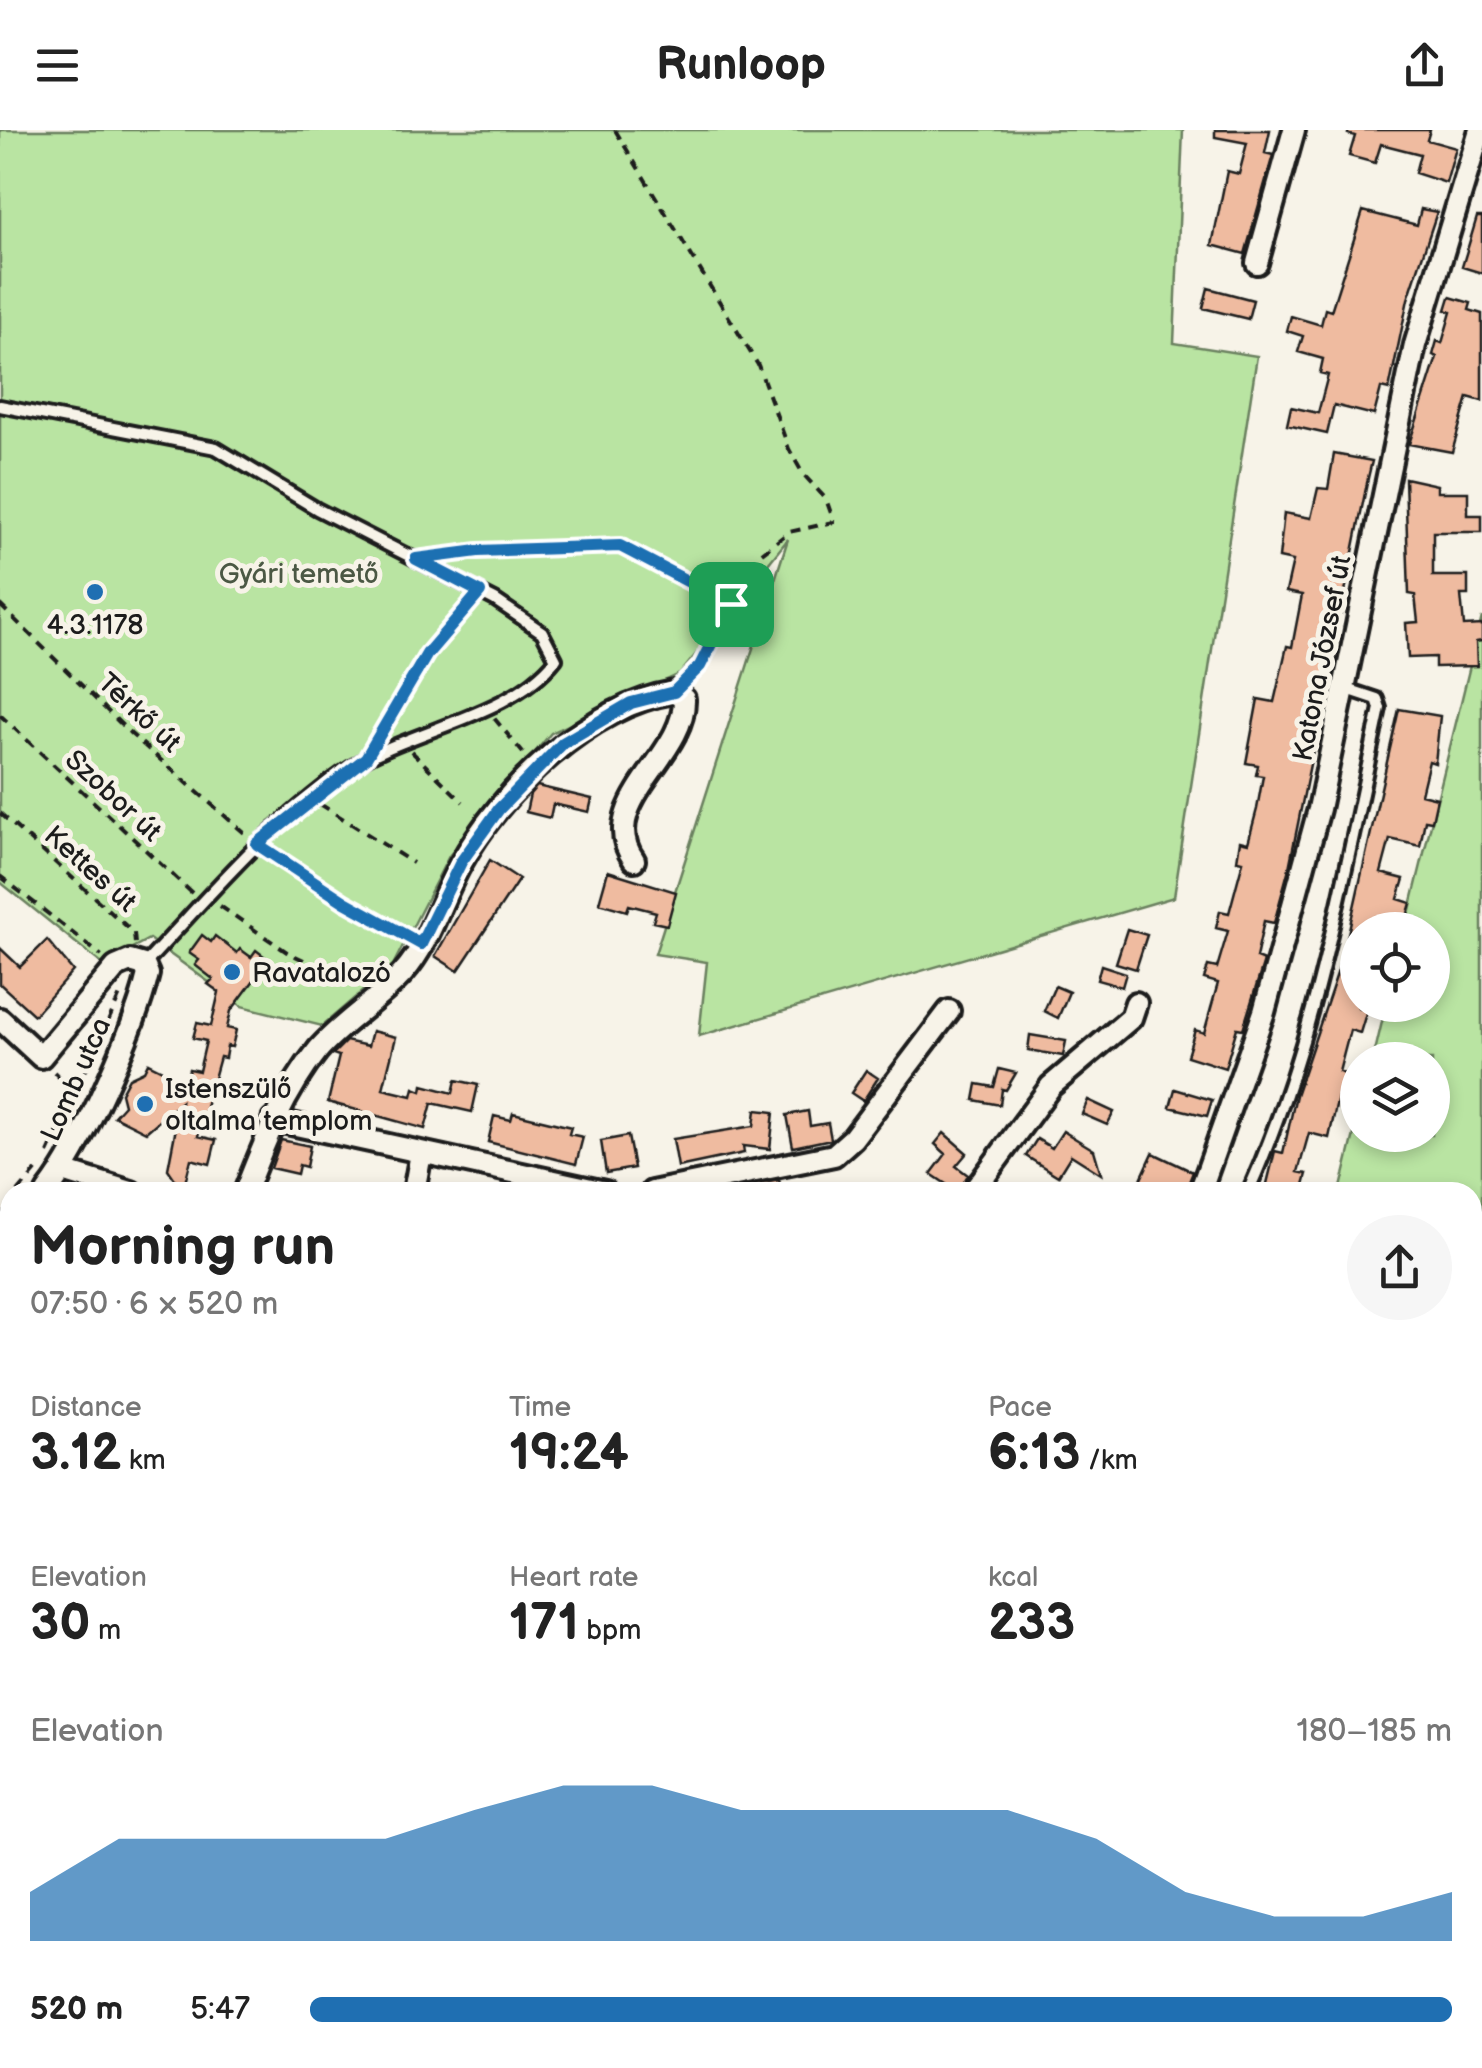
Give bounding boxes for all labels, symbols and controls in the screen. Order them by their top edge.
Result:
icon: menu [30,38,85,93]
text: Runloop [656,38,826,93]
icon: share [1397,38,1452,93]
street label: Katona József út [1286,552,1359,764]
park label: Gyári temető [219,558,379,591]
pin [689,562,774,647]
icon: arrive [704,577,759,632]
marker: 4.3.1178 [84,581,106,603]
place label: 4.3.1178 [47,609,143,642]
street label: Térkő út [91,667,188,760]
street label: Szobor út [58,743,168,849]
street label: Kettes út [37,819,143,919]
map controls [1340,912,1450,1152]
button: locate [1340,912,1450,1022]
place label: Ravatalozó [252,957,391,990]
marker: Ravatalozó [221,961,243,983]
street label: Lomb utca [34,1013,118,1147]
button: layers [1340,1042,1450,1152]
place label: Istenszülő oltalma templom [165,1073,372,1138]
marker: Istenszülő oltalma templom [134,1093,156,1115]
text: Morning run [30,1214,335,1281]
button: share [1347,1215,1452,1320]
text: 07:50 · 6 × 520 m [30,1285,278,1324]
text: Distance [30,1391,142,1424]
text: Time [509,1391,571,1424]
text: Pace [988,1391,1052,1424]
text: 3.12 [30,1424,121,1484]
text: 19:24 [509,1424,629,1484]
text: 6:13 [988,1424,1081,1484]
text: km [121,1444,166,1477]
text: /km [1081,1444,1138,1477]
text: Elevation [30,1561,147,1594]
text: Heart rate [509,1561,638,1594]
text: kcal [988,1561,1038,1594]
text: 30 [30,1594,90,1654]
text: 171 [509,1594,579,1654]
text: 233 [988,1594,1075,1654]
text: m [90,1614,121,1647]
text: bpm [579,1614,641,1647]
text: Elevation [30,1712,163,1751]
text: 180–185 m [1297,1712,1452,1751]
text: 520 m [30,1990,123,2029]
text: 5:47 [190,1990,250,2029]

